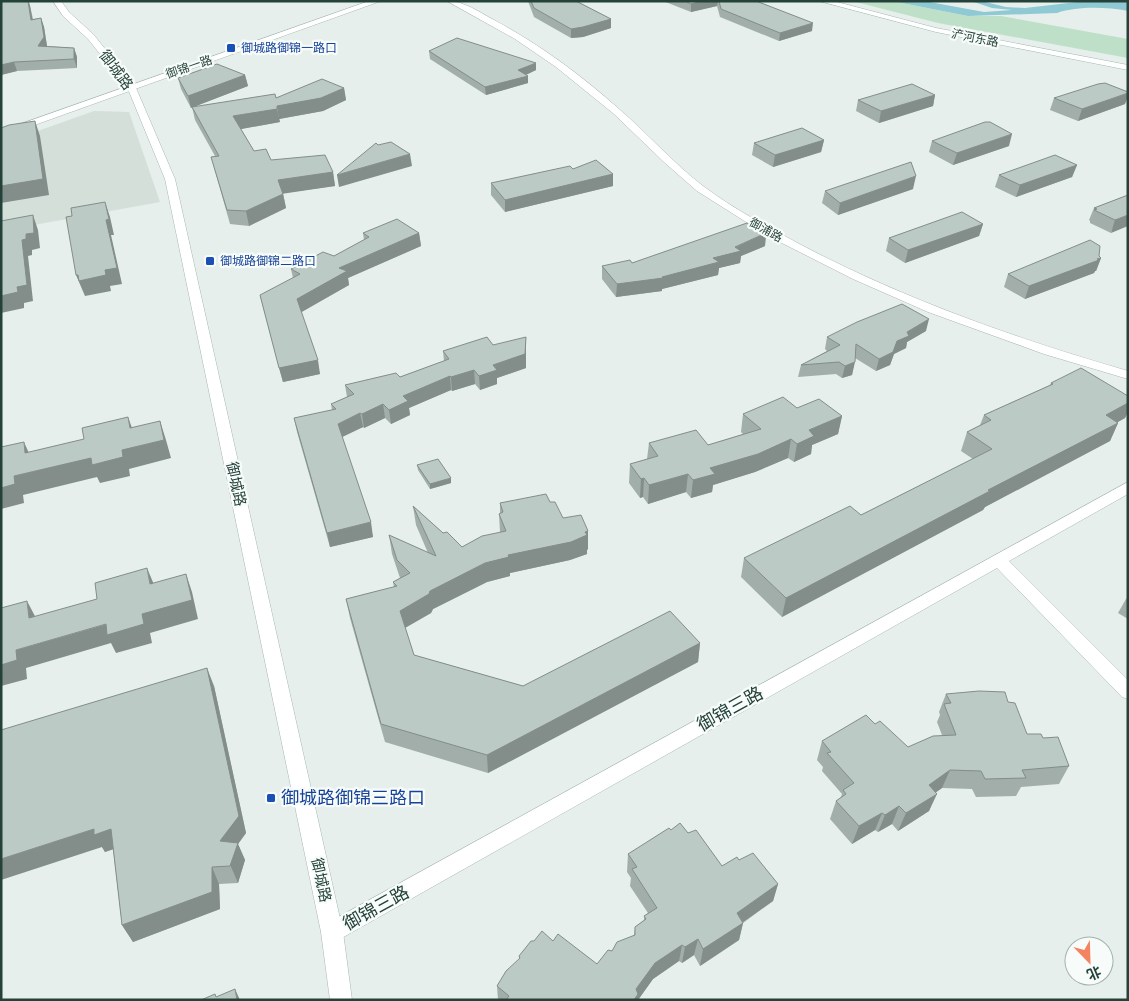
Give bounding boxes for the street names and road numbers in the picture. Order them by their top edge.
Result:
street label: 浐河东路 [950,26,1000,49]
street label: 御城路 [95,46,138,93]
street label: 御锦一路 [164,52,214,81]
street label: 御浦路 [747,214,786,245]
street label: 御城路 [223,460,250,508]
street label: 御锦三路 [693,681,767,736]
street label: 御城路 [308,856,335,904]
street label: 御锦三路 [339,880,413,935]

